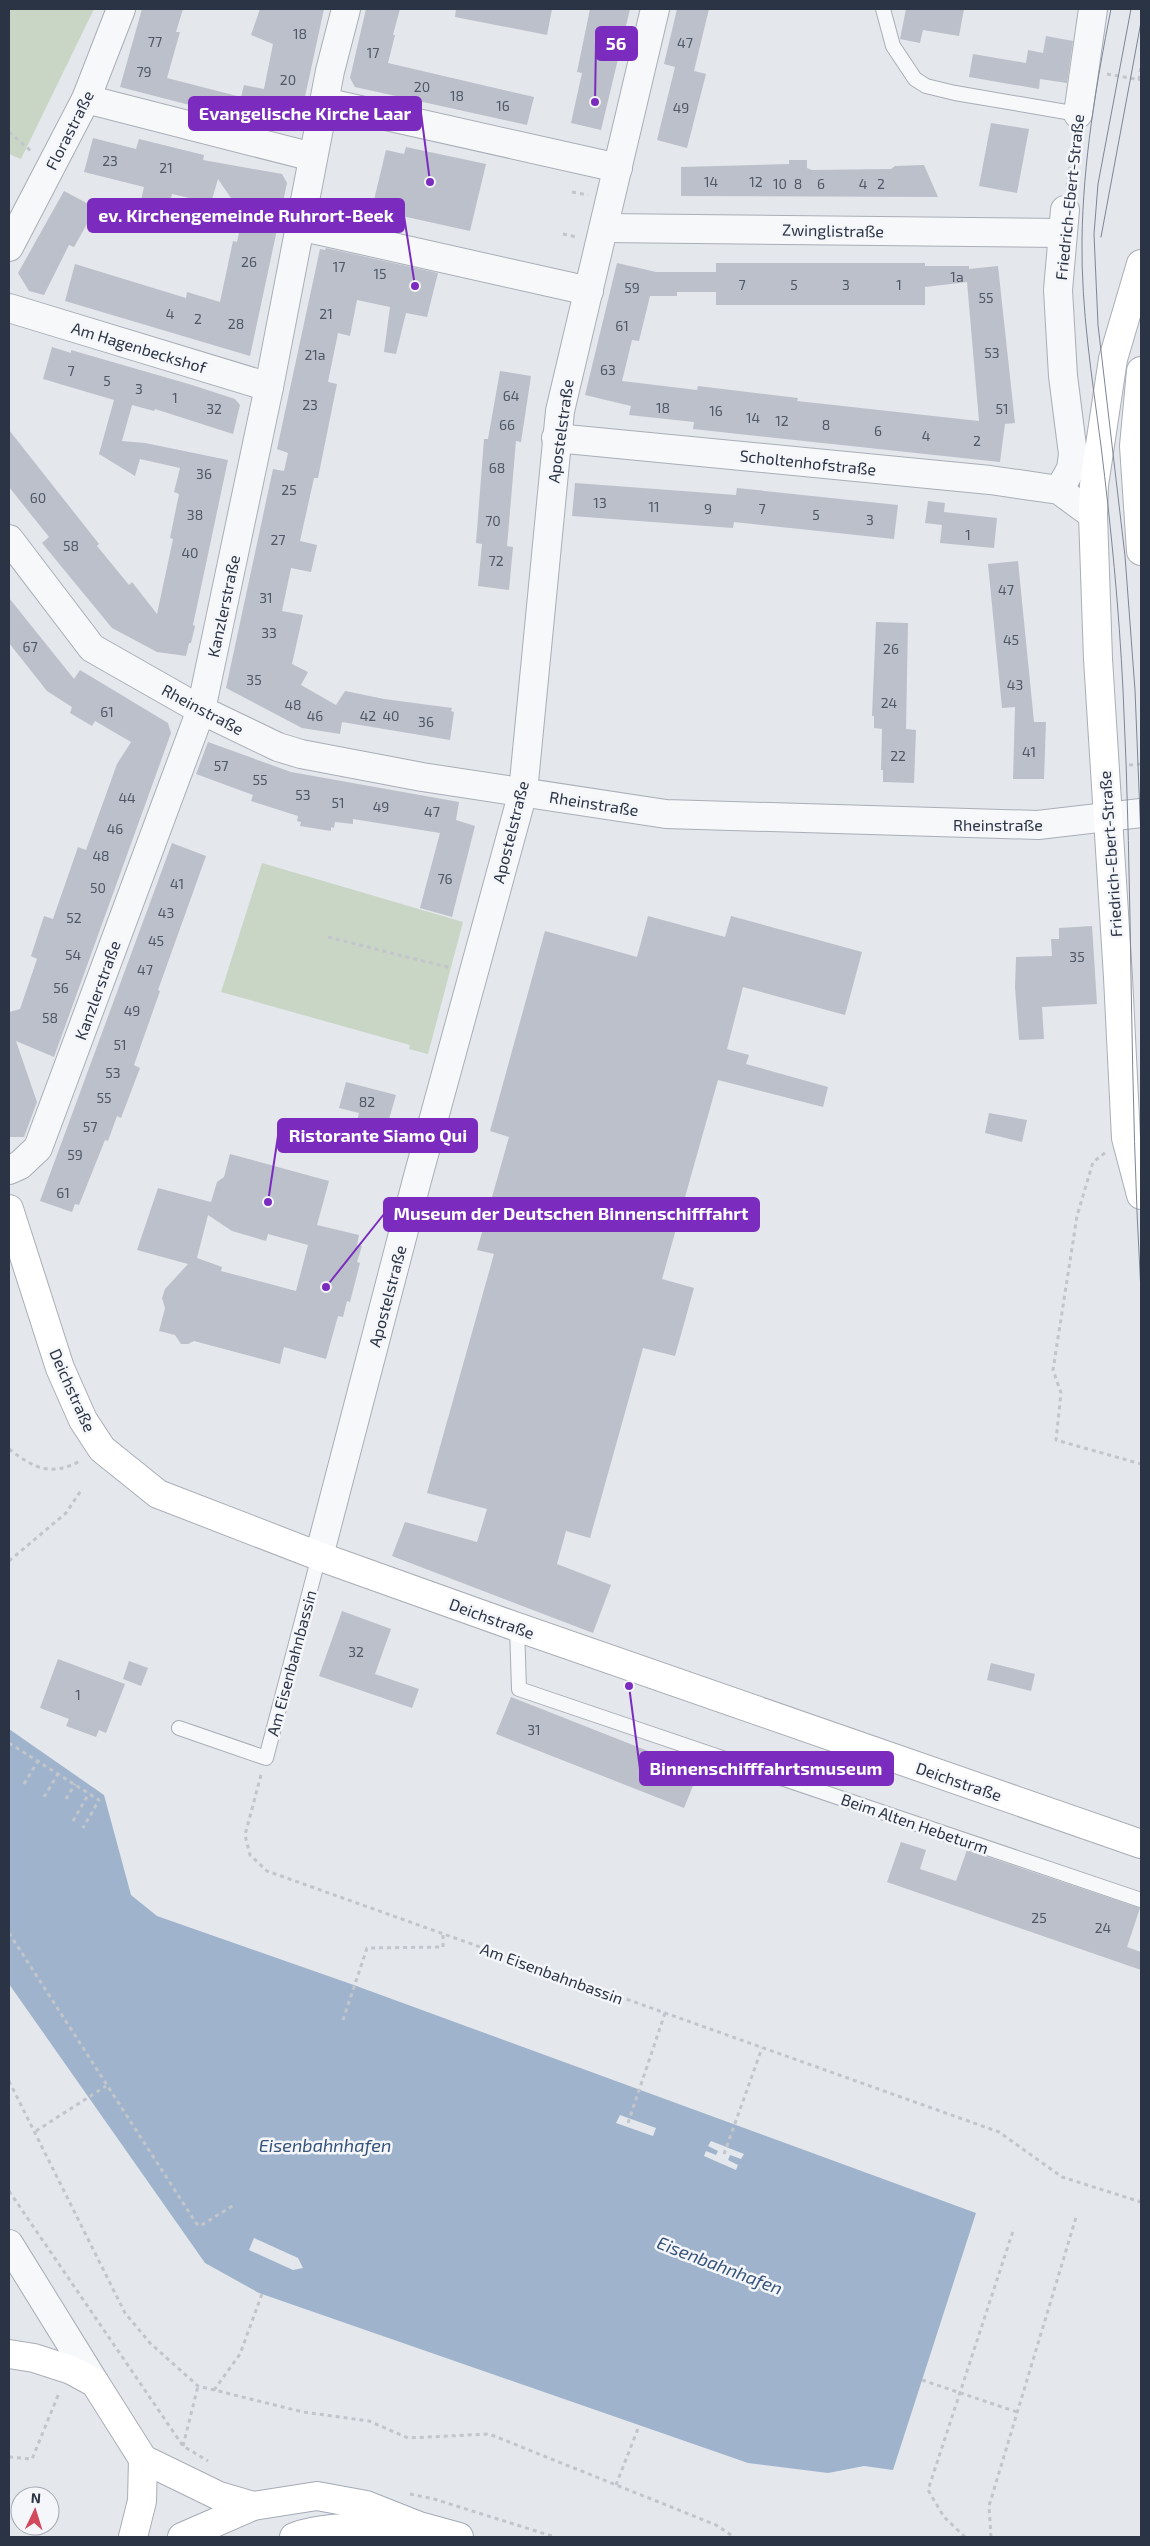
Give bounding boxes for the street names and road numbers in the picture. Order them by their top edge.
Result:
street label: Florastraße [41,87,97,173]
street label: Friedrich-Ebert-Straße [1051,113,1087,281]
street label: Zwinglistraße [782,220,884,240]
street label: Am Hagenbeckshof [69,317,210,377]
street label: Apostelstraße [543,378,577,484]
street label: Scholtenhofstraße [739,445,877,479]
street label: Kanzlerstraße [203,553,243,659]
street label: Rheinstraße [159,680,247,738]
street label: Friedrich-Ebert-Straße [1095,770,1125,938]
street label: Apostelstraße [488,779,532,885]
street label: Rheinstraße [548,787,640,819]
street label: Rheinstraße [953,815,1043,834]
street label: Kanzlerstraße [70,938,124,1042]
street label: Apostelstraße [364,1243,410,1349]
street label: Deichstraße [46,1345,100,1435]
street label: Am Eisenbahnbassin [262,1588,320,1738]
street label: Deichstraße [447,1594,537,1642]
street label: Deichstraße [914,1758,1004,1804]
street label: Beim Alten Hebeturm [839,1789,991,1857]
street label: Am Eisenbahnbassin [478,1938,626,2008]

